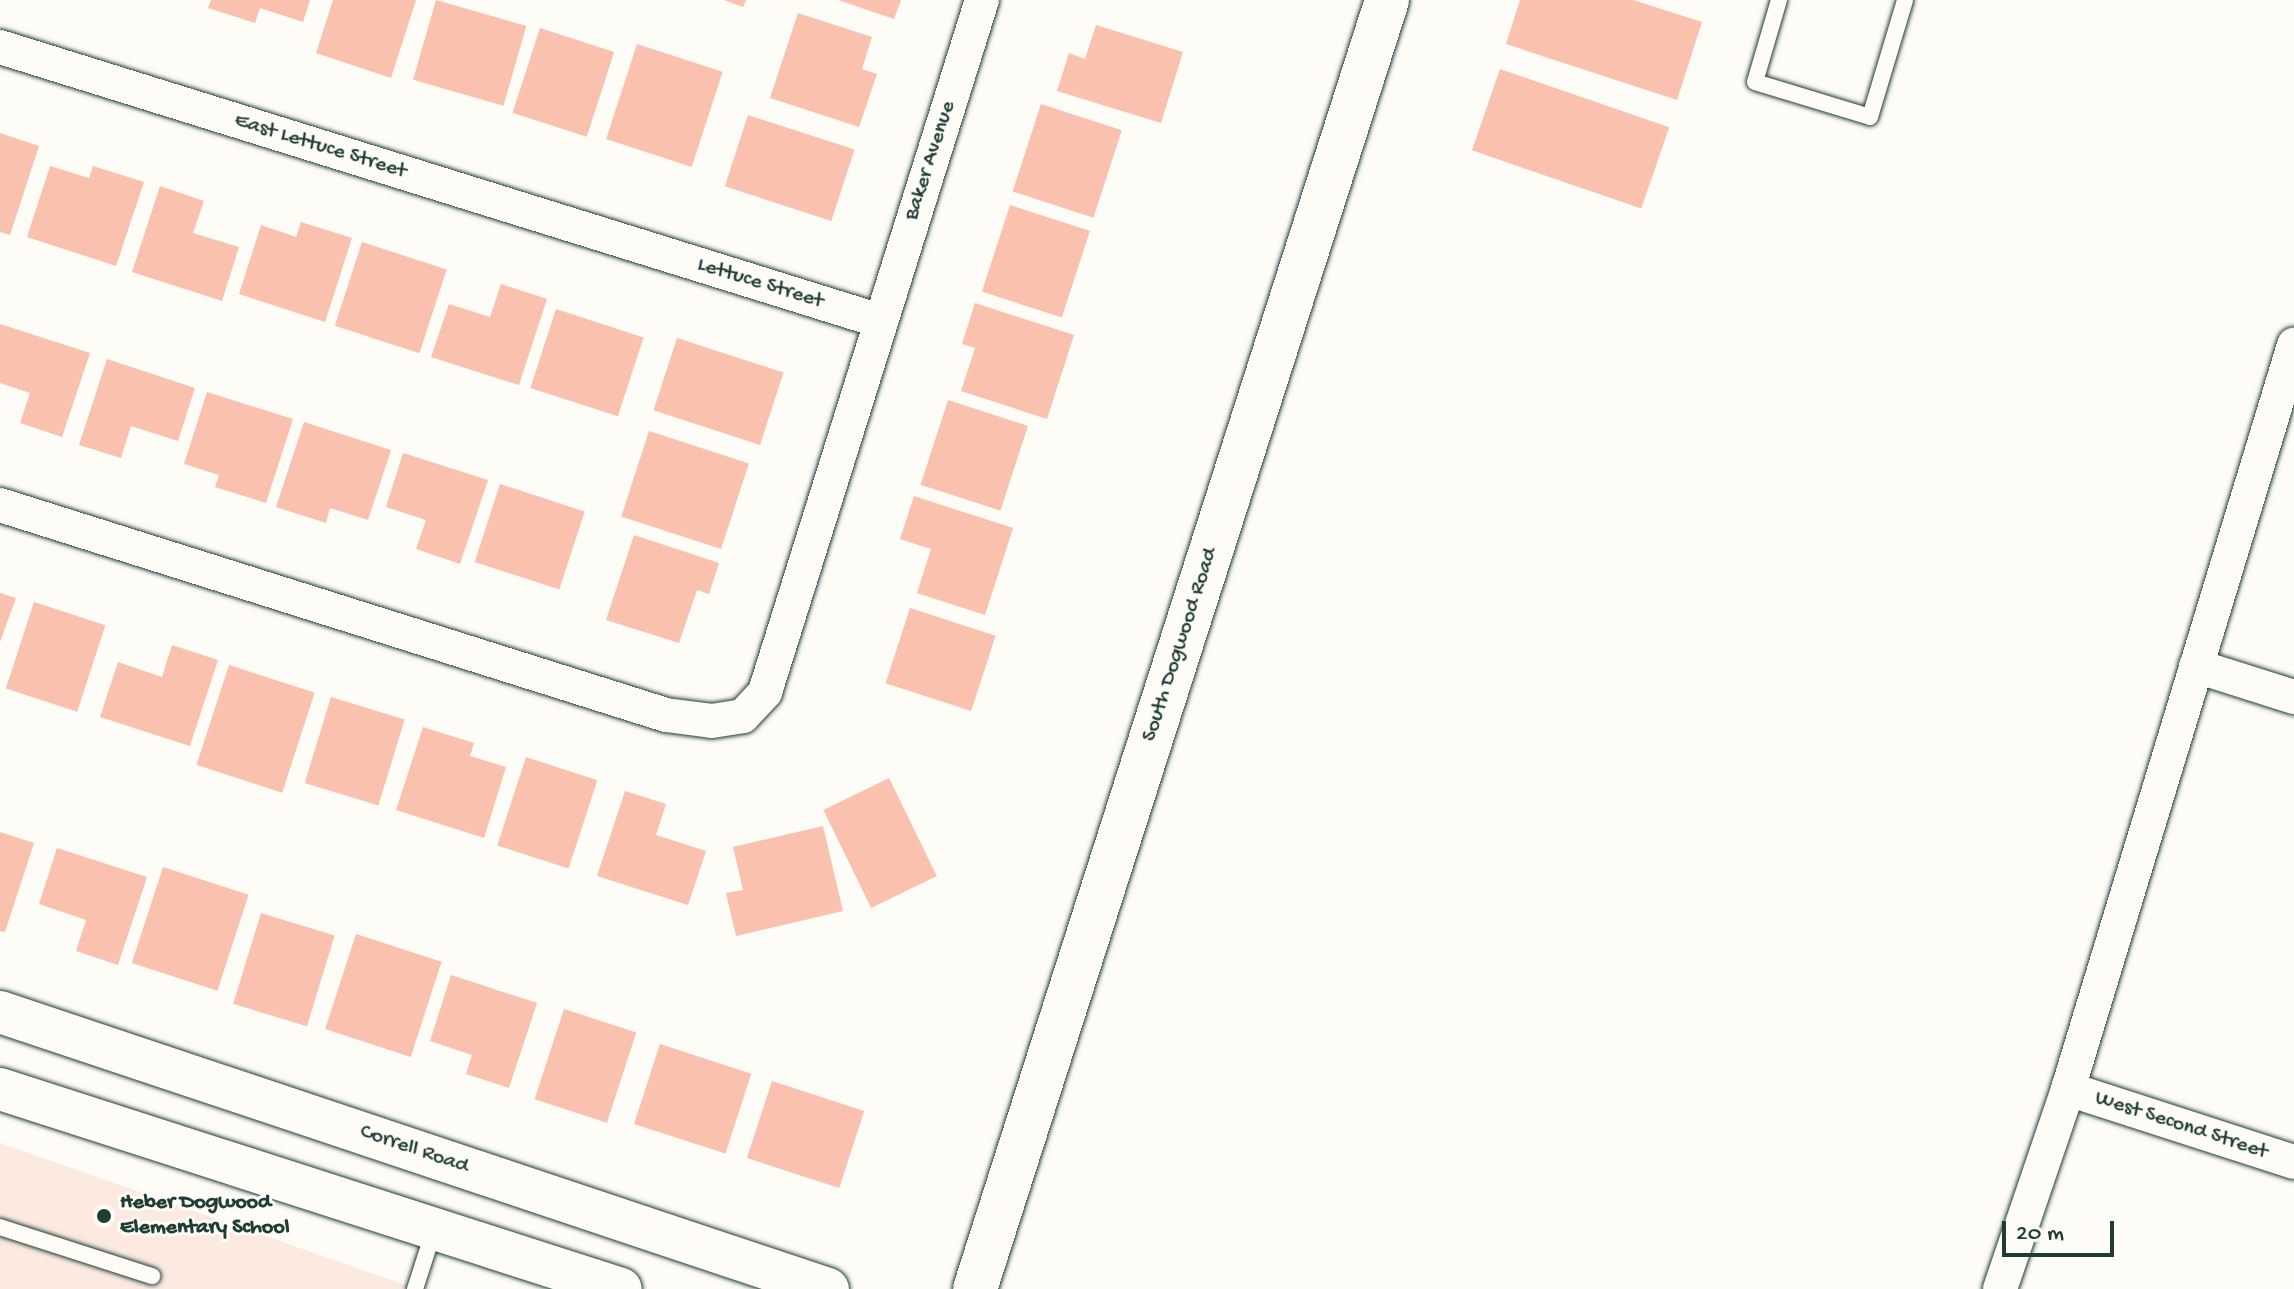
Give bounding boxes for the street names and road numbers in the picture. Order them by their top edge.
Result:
street label: Baker Avenue [899,98,963,224]
street label: East Lettuce Street [231,108,409,186]
street label: Lettuce Street [694,252,826,316]
street label: South Dogwood Road [1137,545,1225,745]
street label: West Second Street [2091,1086,2271,1166]
street label: Correll Road [356,1119,472,1181]

